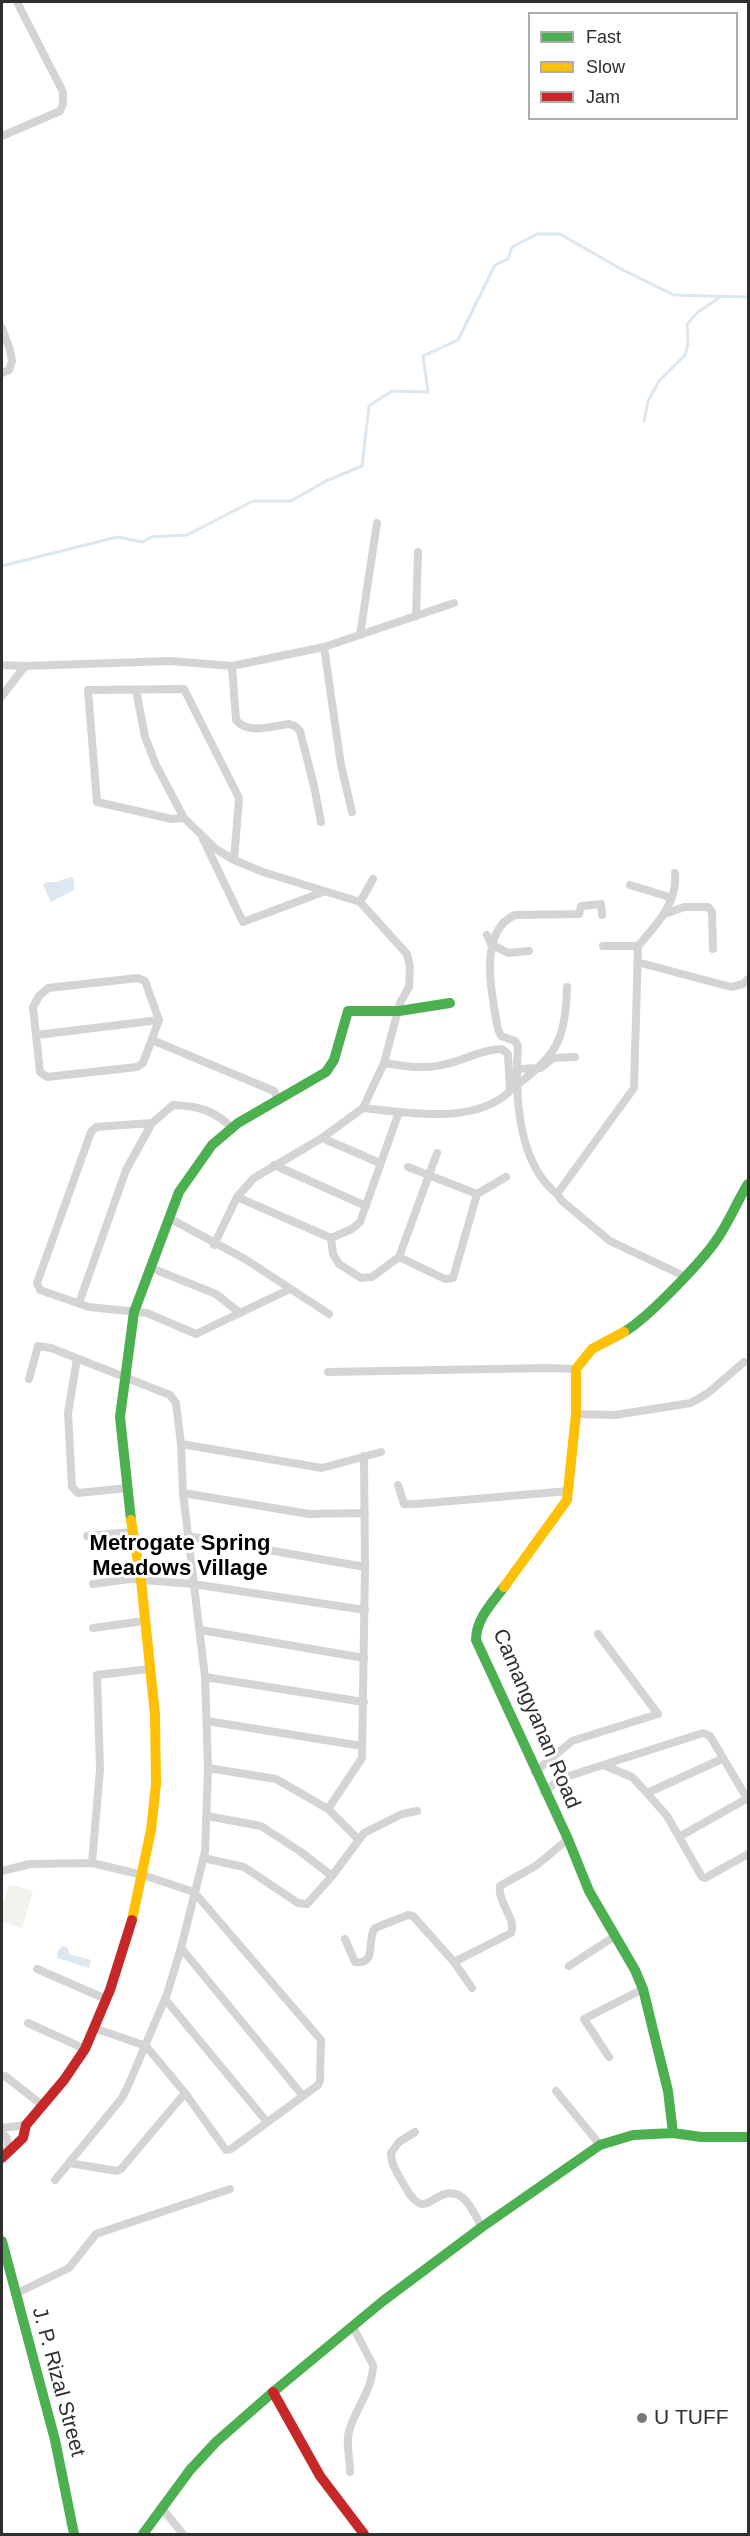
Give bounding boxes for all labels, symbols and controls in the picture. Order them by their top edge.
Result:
legend [528,12,738,120]
text: Fast [586,27,621,47]
text: Slow [586,57,625,77]
text: Jam [586,87,620,107]
district label: Metrogate Spring Meadows Village [90,1531,270,1582]
street label: Camangyanan Road [487,1625,585,1813]
street label: J. P. Rizal Street [26,2305,90,2459]
place label: U TUFF [654,2405,729,2431]
marker: U TUFF [635,2411,649,2425]

